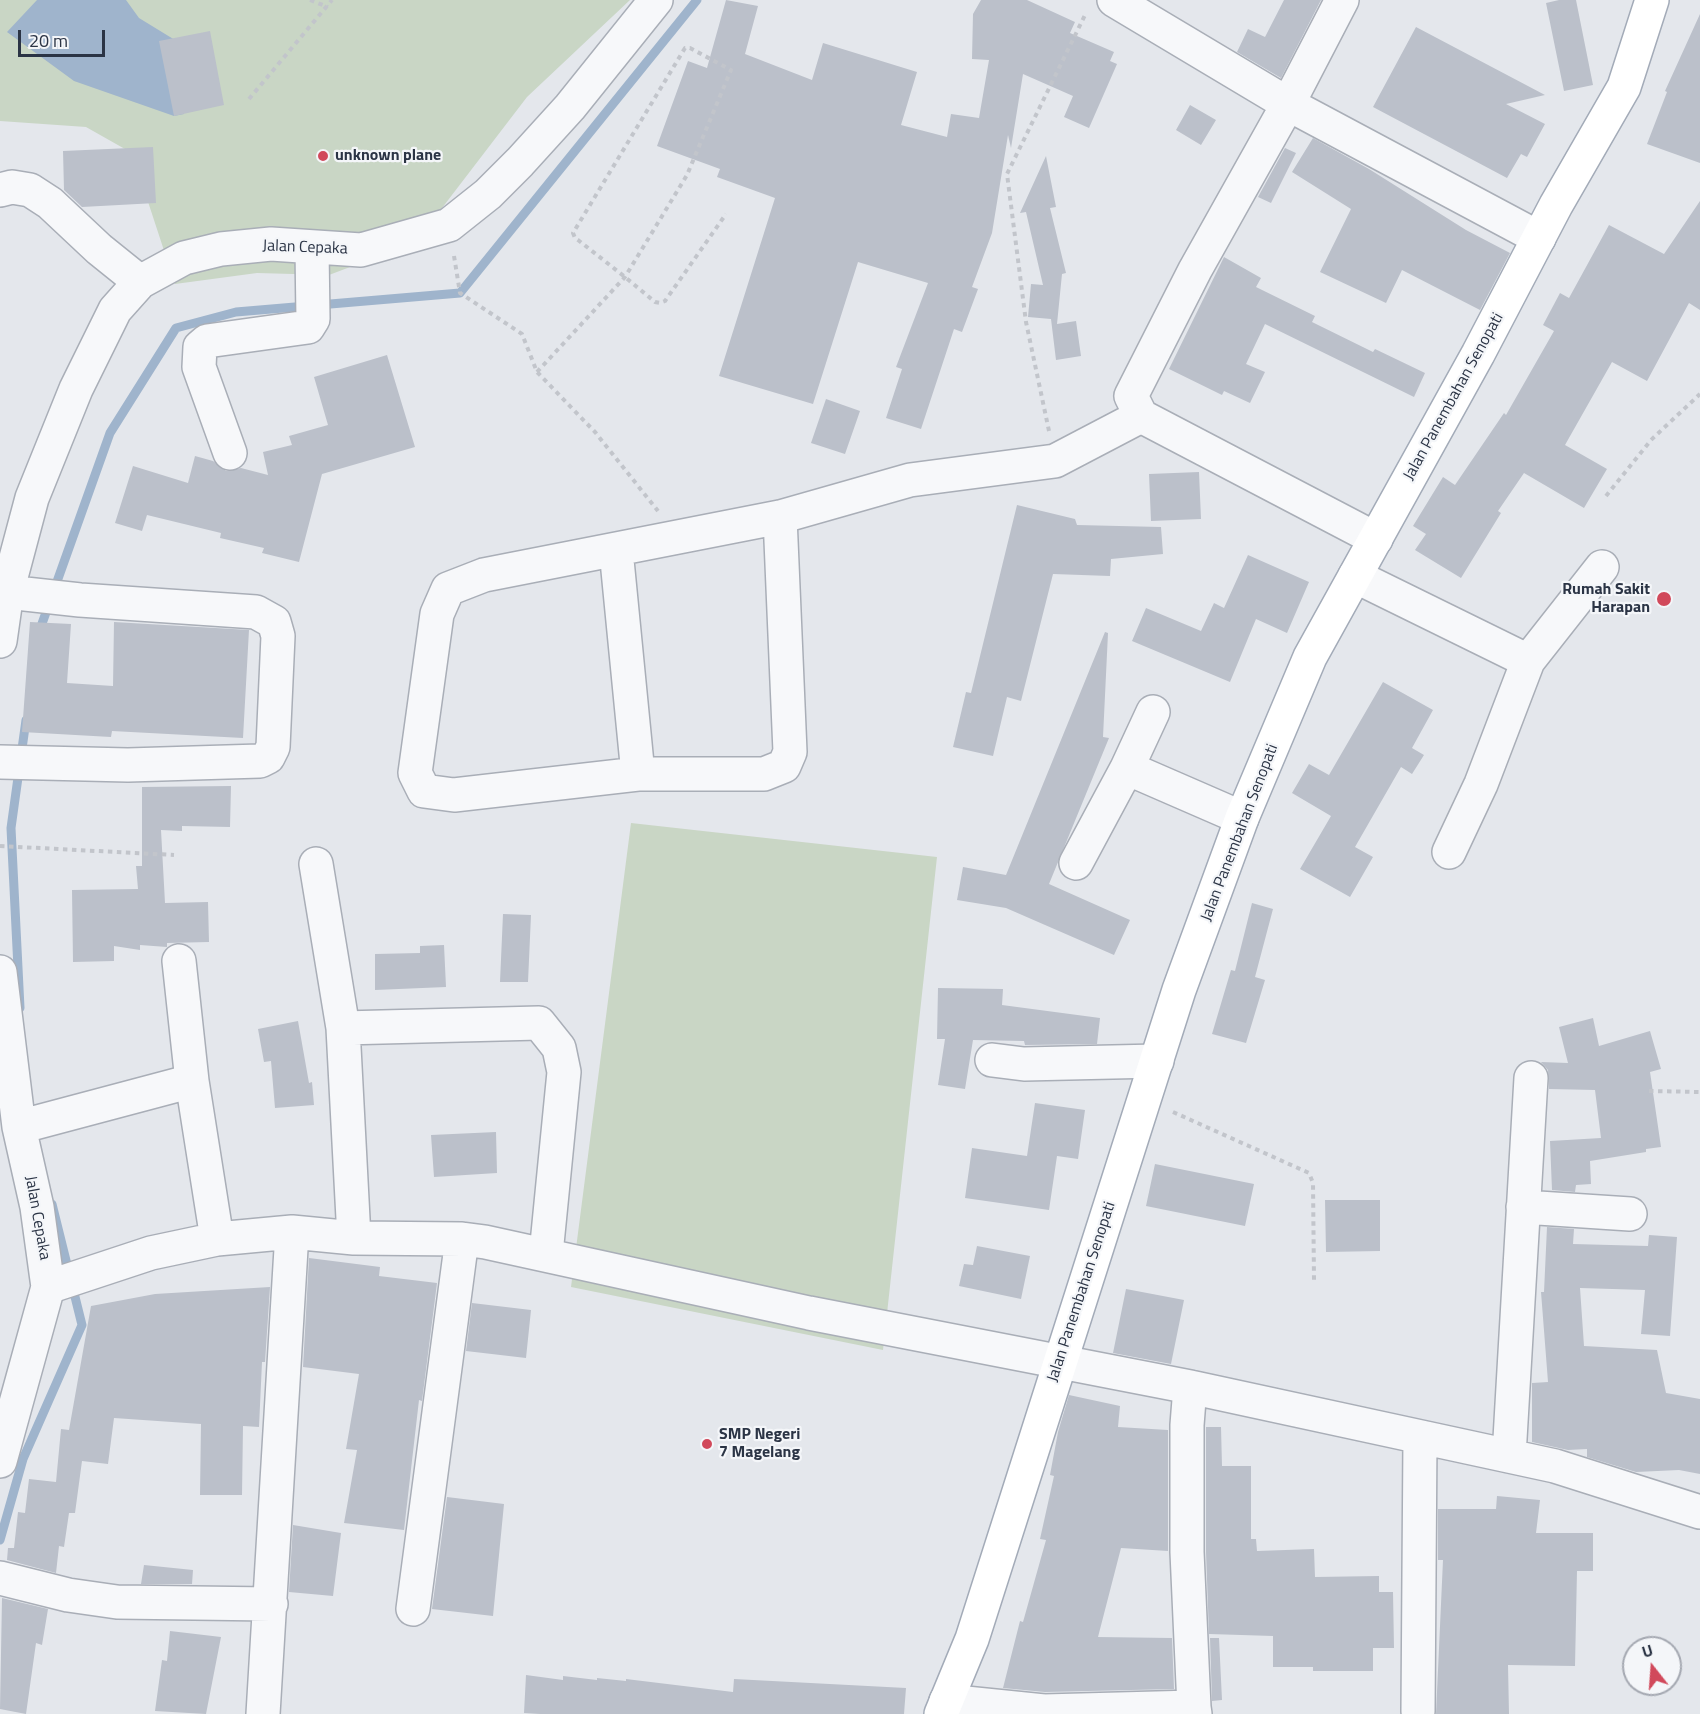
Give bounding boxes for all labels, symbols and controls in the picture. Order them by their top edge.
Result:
scale bar [21,18,108,56]
text: 20 m [29,27,68,54]
place label: unknown plane [335,146,441,166]
marker: unknown plane [316,149,330,163]
street label: Jalan Cepaka [262,237,348,259]
street label: Jalan Panembahan Senopati [1400,310,1508,484]
place label: Rumah Sakit Harapan [1562,580,1650,618]
marker: Rumah Sakit Harapan [1655,590,1673,608]
street label: Jalan Panembahan Senopati [1197,742,1283,924]
street label: Jalan Cepaka [20,1174,54,1262]
street label: Jalan Panembahan Senopati [1044,1199,1120,1385]
place label: SMP Negeri 7 Magelang [719,1425,800,1463]
marker: SMP Negeri 7 Magelang [700,1437,714,1451]
north arrow [1622,1636,1682,1696]
text: U [1639,1638,1656,1664]

